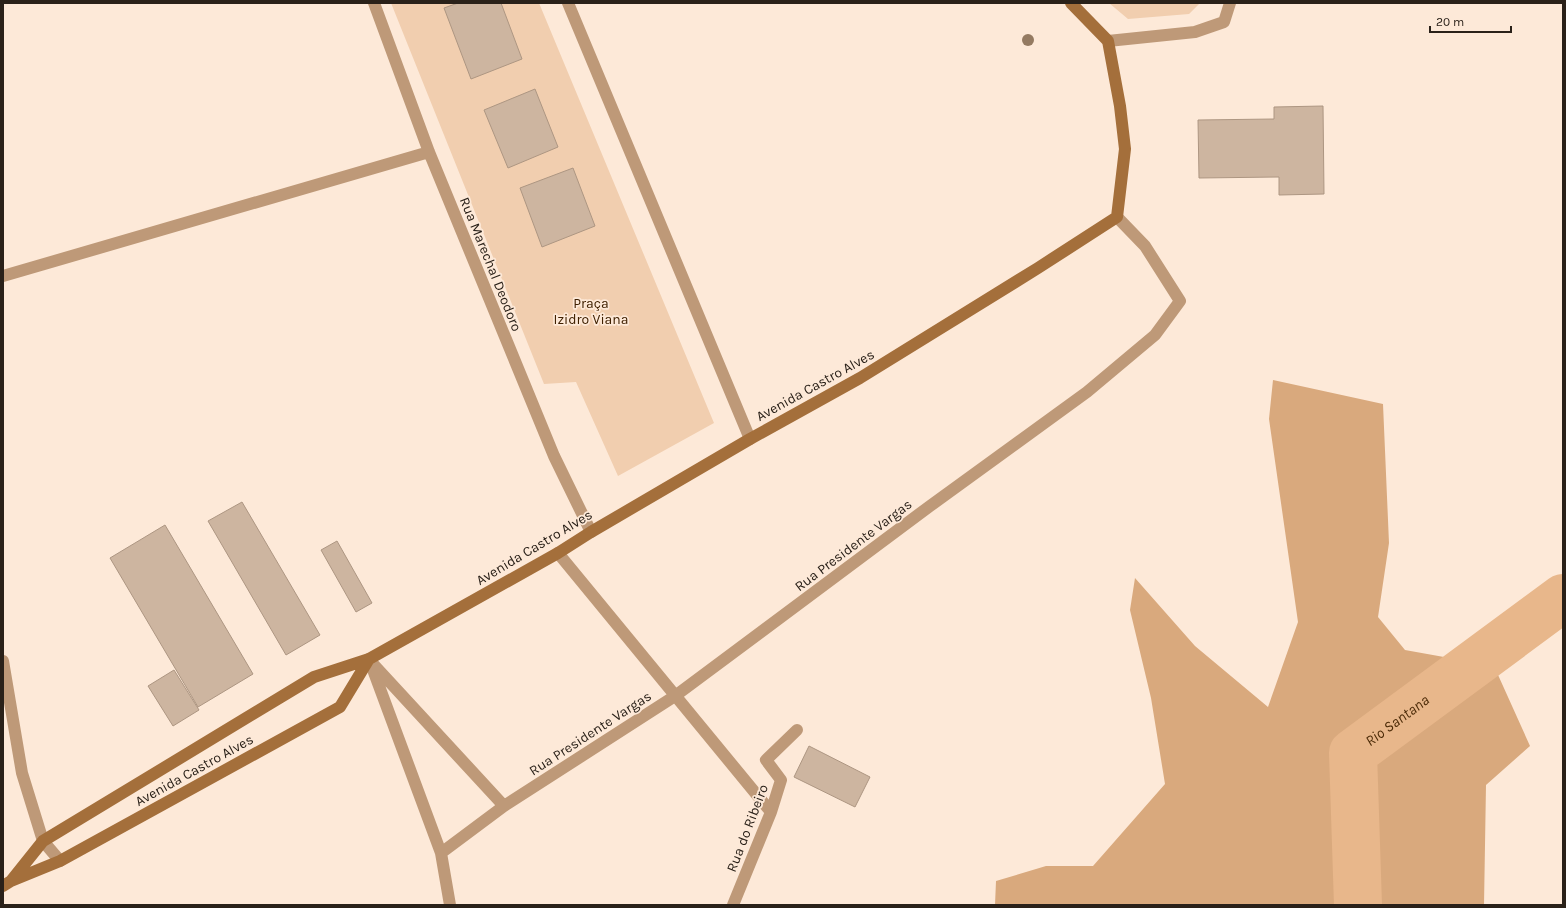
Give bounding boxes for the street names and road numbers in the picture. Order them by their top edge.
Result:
street label: Rua Marechal Deodoro [456,195,525,334]
street label: Avenida Castro Alves [753,346,877,425]
street label: Rua Presidente Vargas [791,496,915,595]
street label: Avenida Castro Alves [473,506,595,589]
street label: Rua Presidente Vargas [526,688,655,779]
street label: Avenida Castro Alves [132,731,256,810]
street label: Rua do Ribeiro [723,782,772,874]

